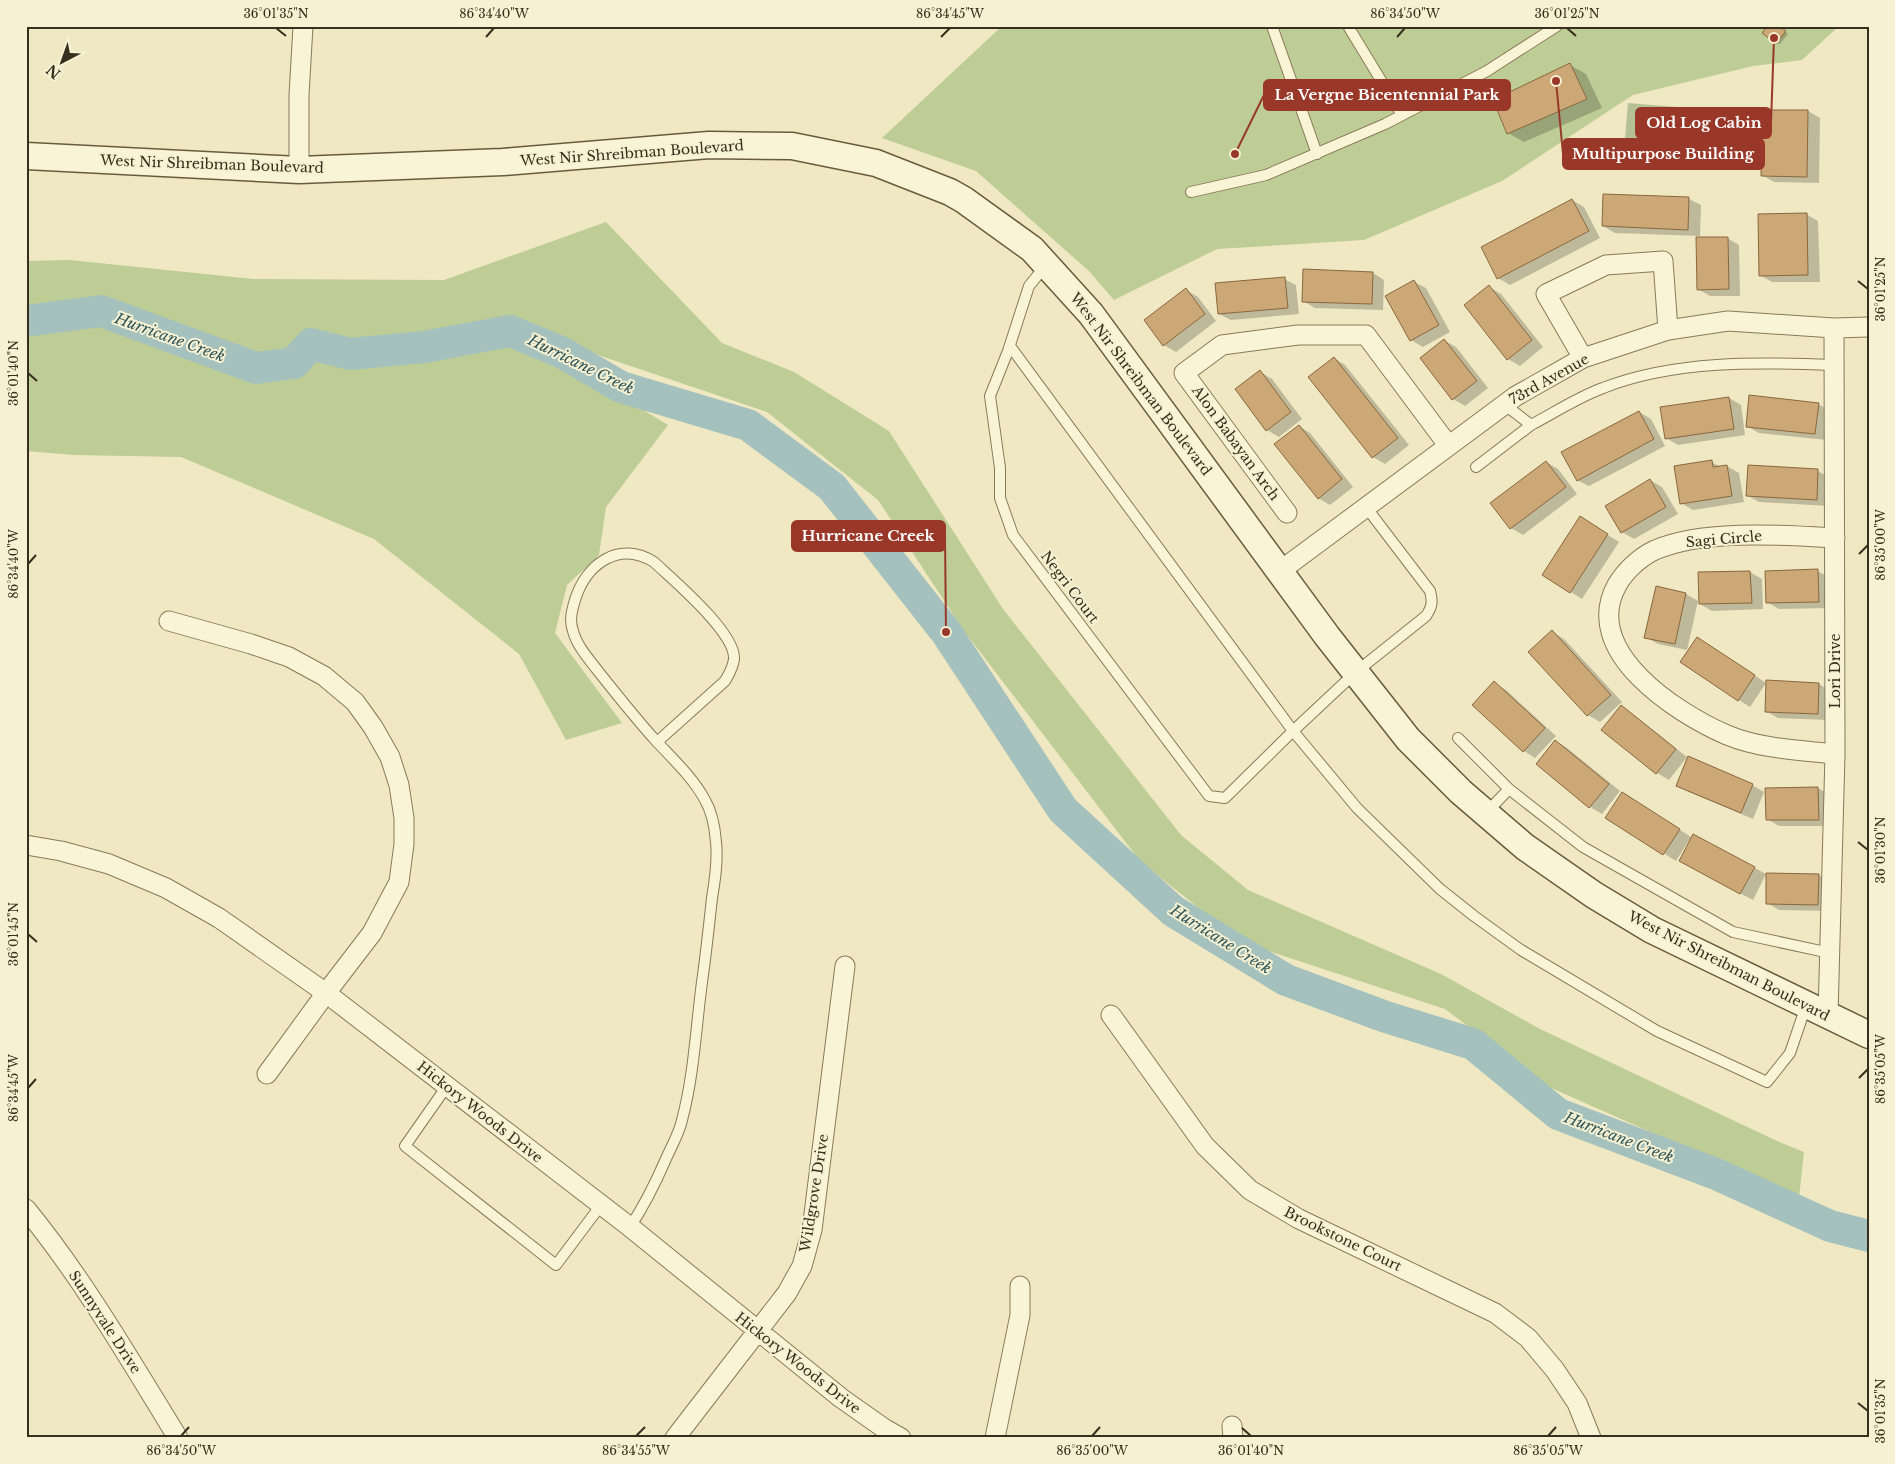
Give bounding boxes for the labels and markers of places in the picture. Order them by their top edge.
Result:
callout: La Vergne Bicentennial Park [1264,80,1510,110]
callout: Old Log Cabin [1636,108,1771,138]
callout: Multipurpose Building [1563,139,1764,169]
callout: Hurricane Creek [792,521,945,551]

